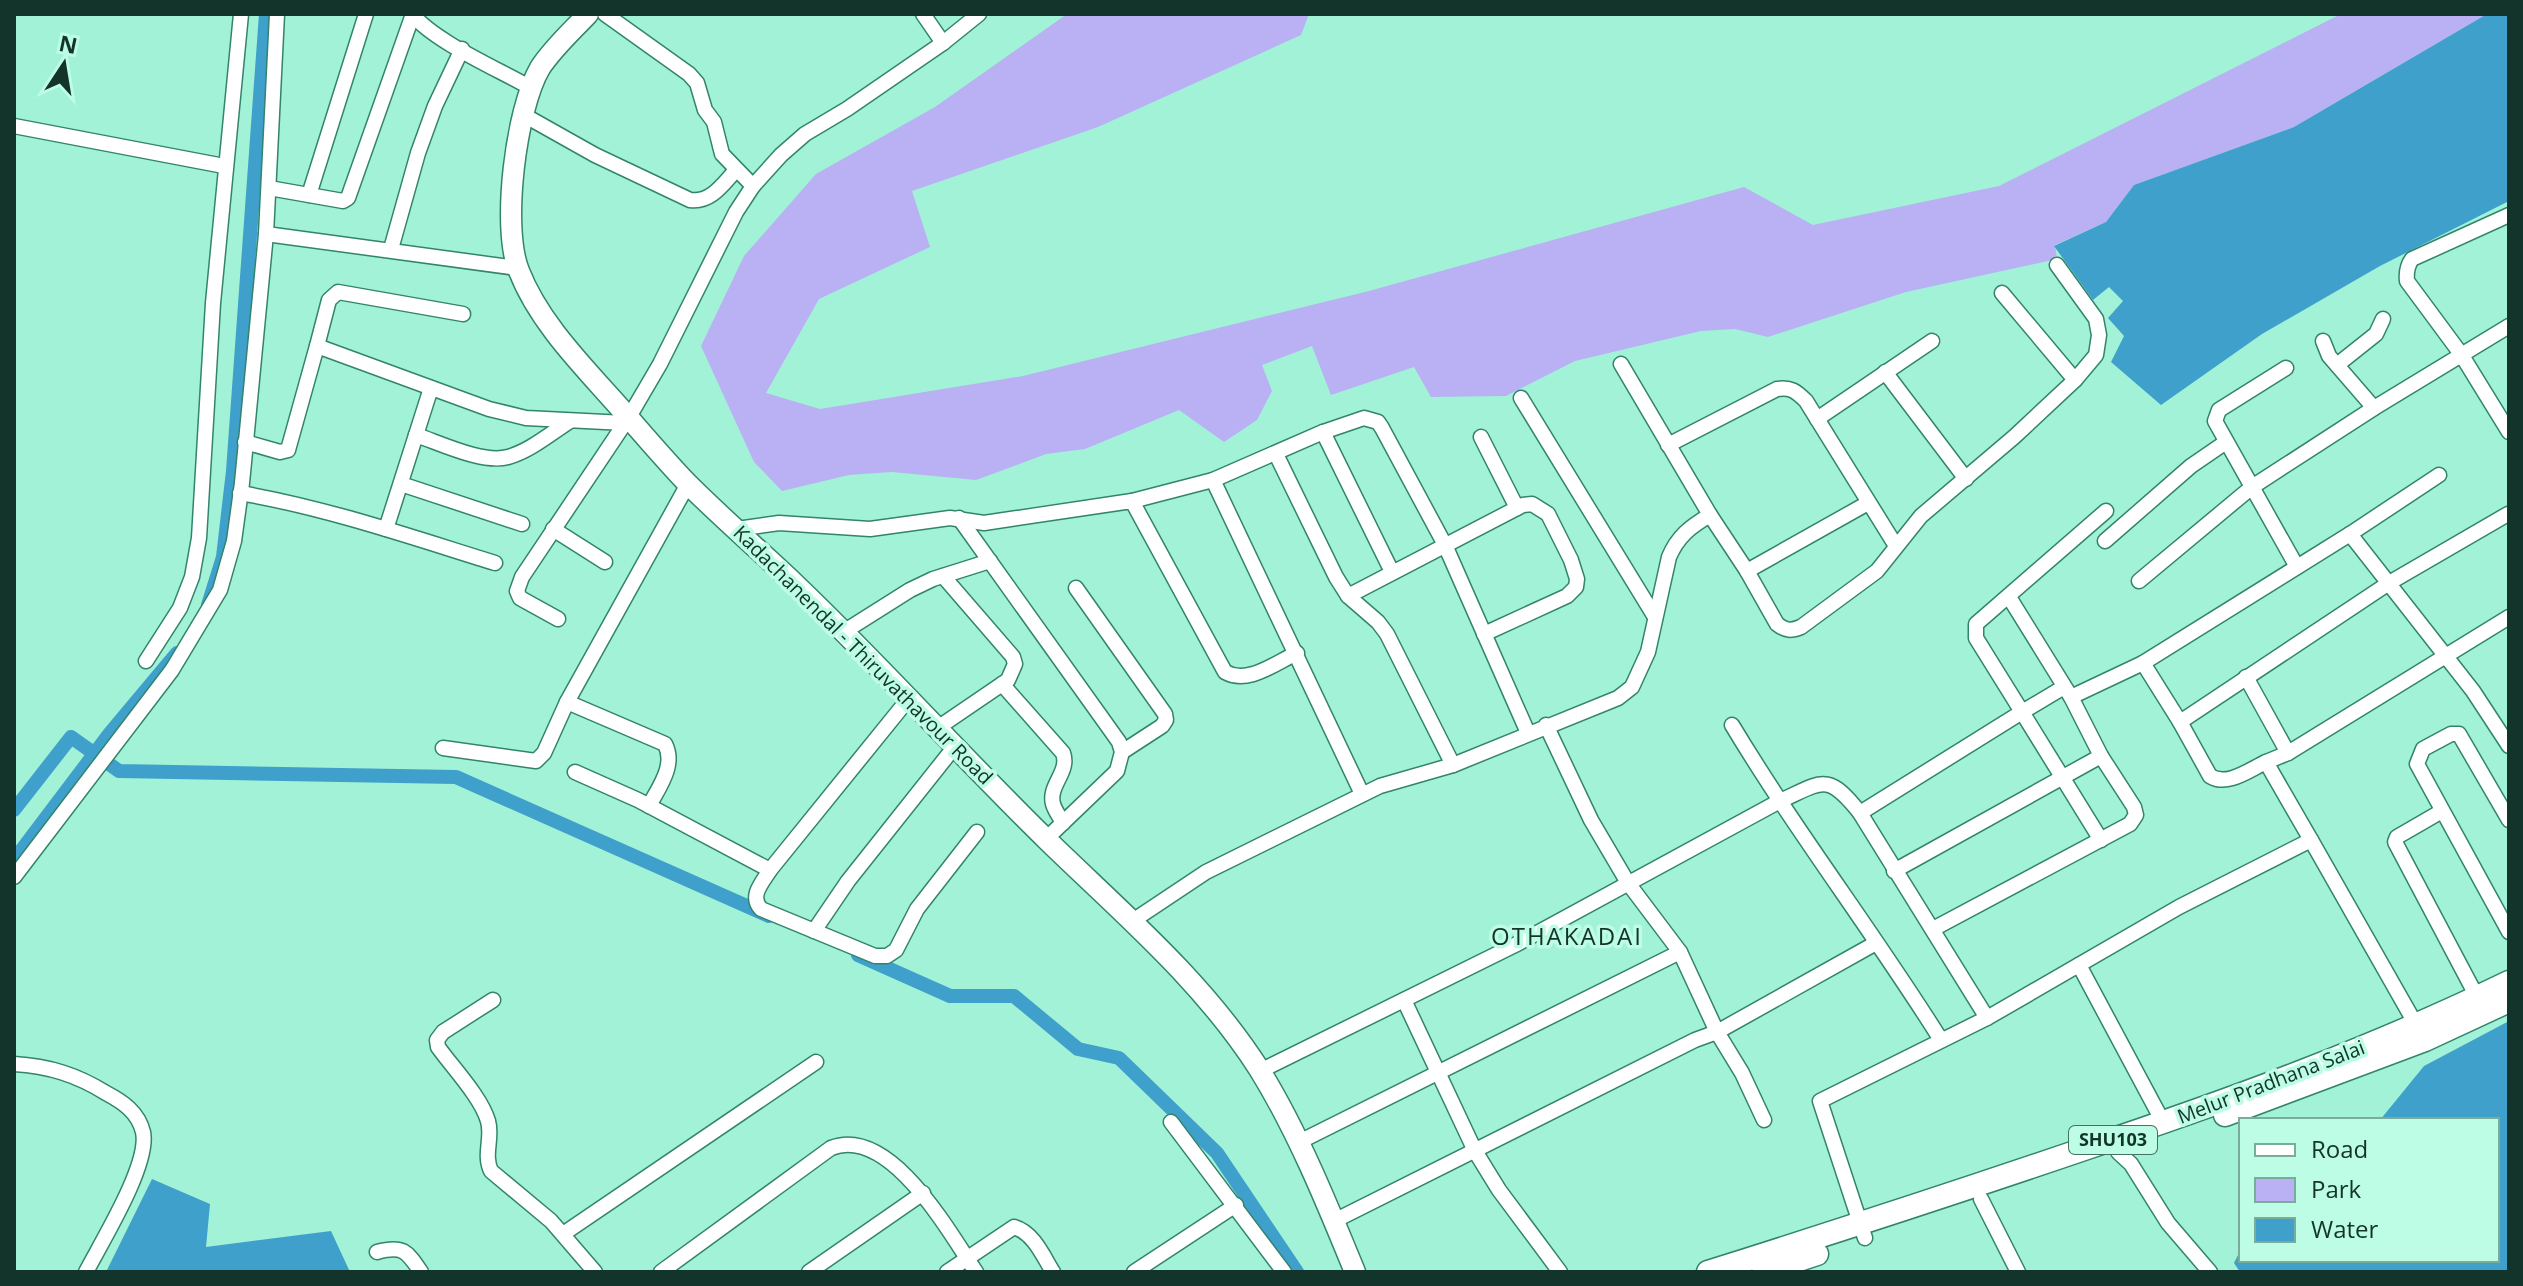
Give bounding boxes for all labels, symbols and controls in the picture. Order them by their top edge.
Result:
north arrow [24,24,104,104]
text: N [56,27,80,60]
street label: Kadachanendal - Thiruvathavour Road [728,519,999,790]
district label: OTHAKADAI [1491,919,1643,952]
street label: Melur Pradhana Salai [2173,1033,2368,1130]
legend [2239,1118,2499,1262]
road number: SHU103 [2069,1126,2157,1154]
text: Road [2311,1132,2368,1165]
text: Park [2311,1172,2362,1205]
text: Water [2311,1212,2379,1245]

